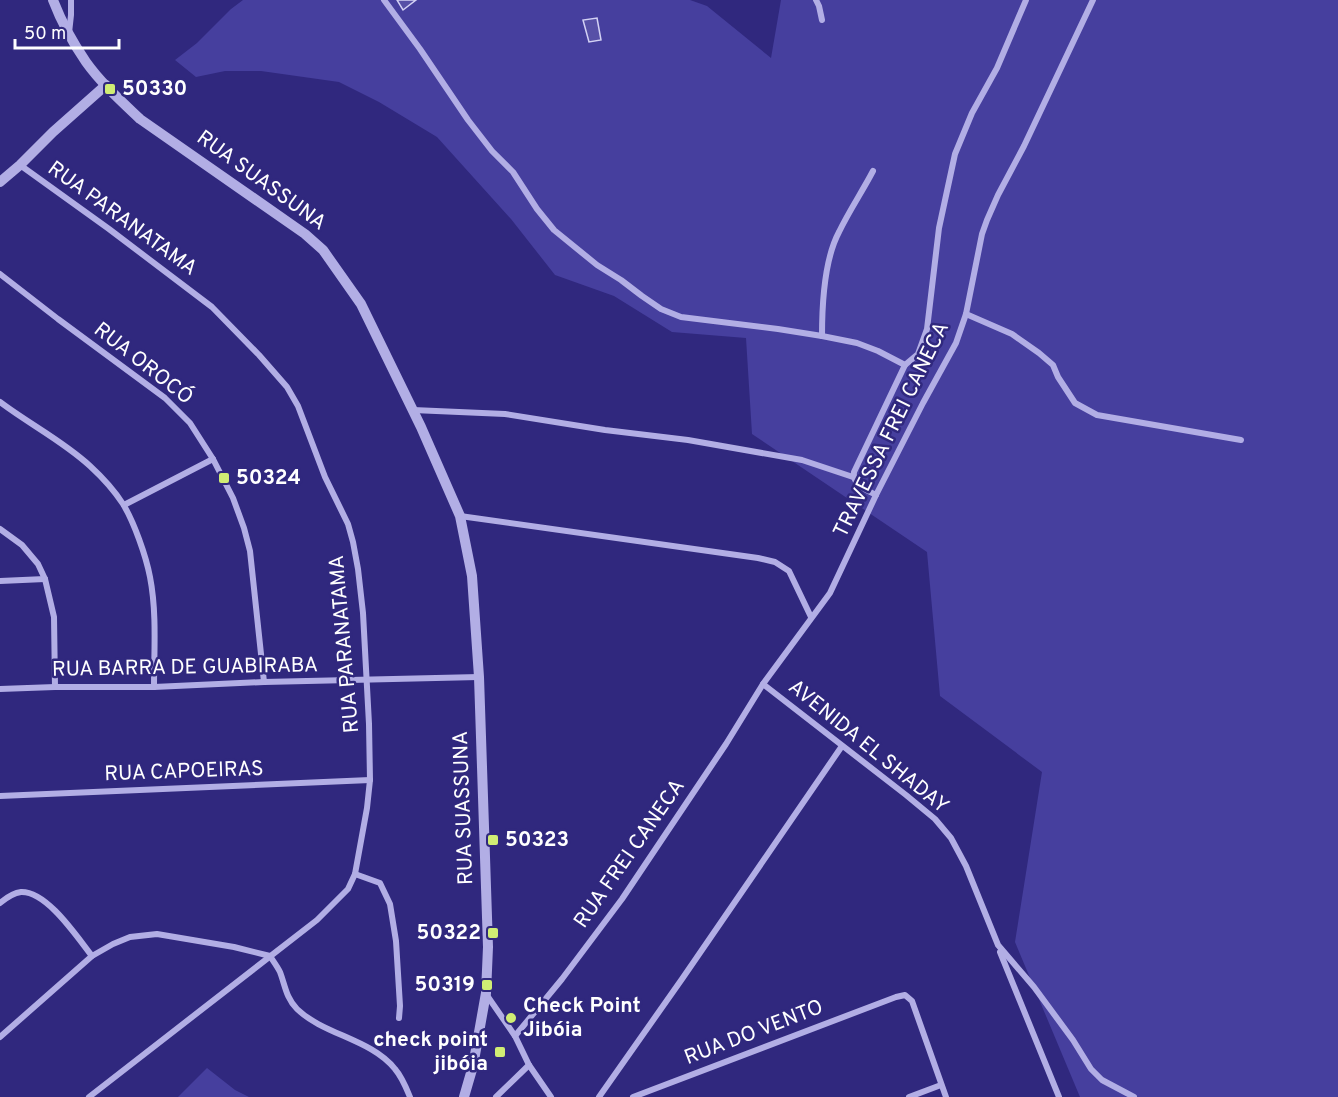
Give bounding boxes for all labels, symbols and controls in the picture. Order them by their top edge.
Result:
scale bar [15,12,118,50]
text: 50 m [24,23,66,46]
place label: 50330 [122,76,187,103]
marker: 50330 [103,82,117,96]
street label: RUA SUASSUNA [191,125,331,237]
street label: RUA PARANATAMA [42,156,202,282]
street label: RUA OROCÓ [88,316,199,411]
street label: TRAVESSA FREI CANECA [828,318,956,542]
place label: 50324 [236,465,301,492]
marker: 50324 [217,471,231,485]
street label: RUA PARANATAMA [324,554,366,734]
street label: RUA BARRA DE GUABIRABA [52,652,318,684]
street label: AVENIDA EL SHADAY [782,674,954,820]
street label: RUA SUASSUNA [448,731,480,885]
street label: RUA CAPOEIRAS [104,756,264,788]
street label: RUA FREI CANECA [568,774,692,934]
place label: 50323 [505,827,569,854]
marker: 50323 [486,833,500,847]
place label: 50322 [417,920,481,947]
marker: 50322 [486,926,500,940]
place label: 50319 [415,972,475,999]
marker: 50319 [480,978,494,992]
place label: Check Point Jibóia [523,993,641,1044]
street label: RUA DO VENTO [681,994,827,1072]
marker: Check Point Jibóia [504,1011,518,1025]
place label: check point jibóia [373,1027,488,1078]
marker: check point jibóia [493,1045,507,1059]

